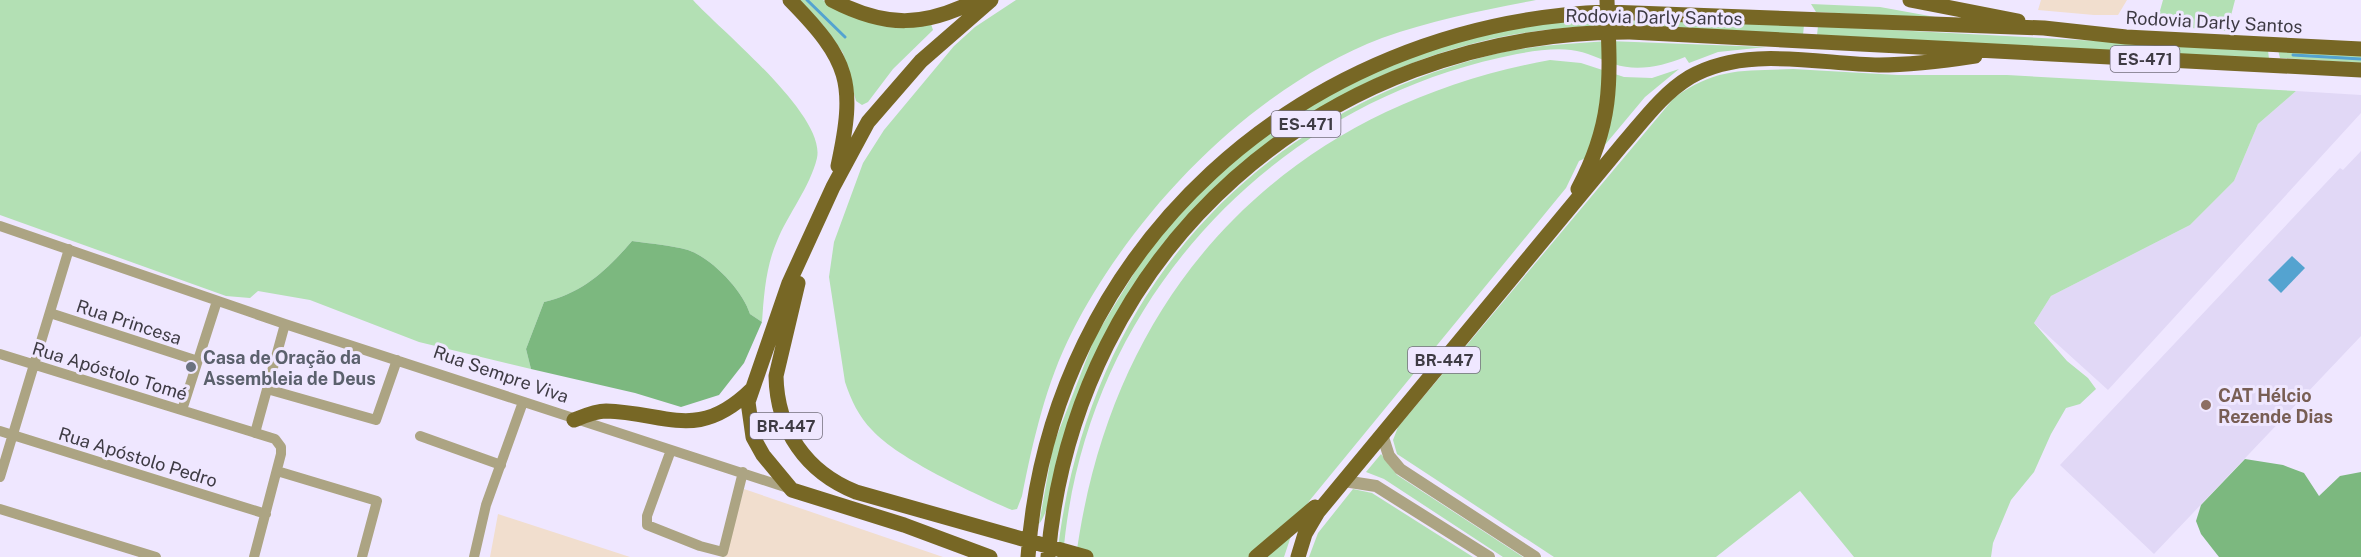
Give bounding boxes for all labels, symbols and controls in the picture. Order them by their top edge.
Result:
street label: Rodovia Darly Santos [1565,5,1743,29]
street label: Rodovia Darly Santos [2125,7,2303,37]
road number: ES-471 [2110,46,2180,72]
road number: ES-471 [1272,111,1340,137]
street label: Rua Princesa [74,295,184,349]
street label: Rua Apóstolo Tomé [30,337,190,405]
street label: Rua Sempre Viva [431,341,571,407]
place label: Casa de Oração da Assembleia de Deus [203,347,376,389]
road number: BR-447 [1408,347,1480,373]
marker: Casa de Oração da Assembleia de Deus [184,360,198,374]
place label: CAT Hélcio Rezende Dias [2218,385,2333,427]
marker: CAT Hélcio Rezende Dias [2199,398,2213,412]
road number: BR-447 [750,413,822,439]
street label: Rua Apóstolo Pedro [56,423,220,491]

